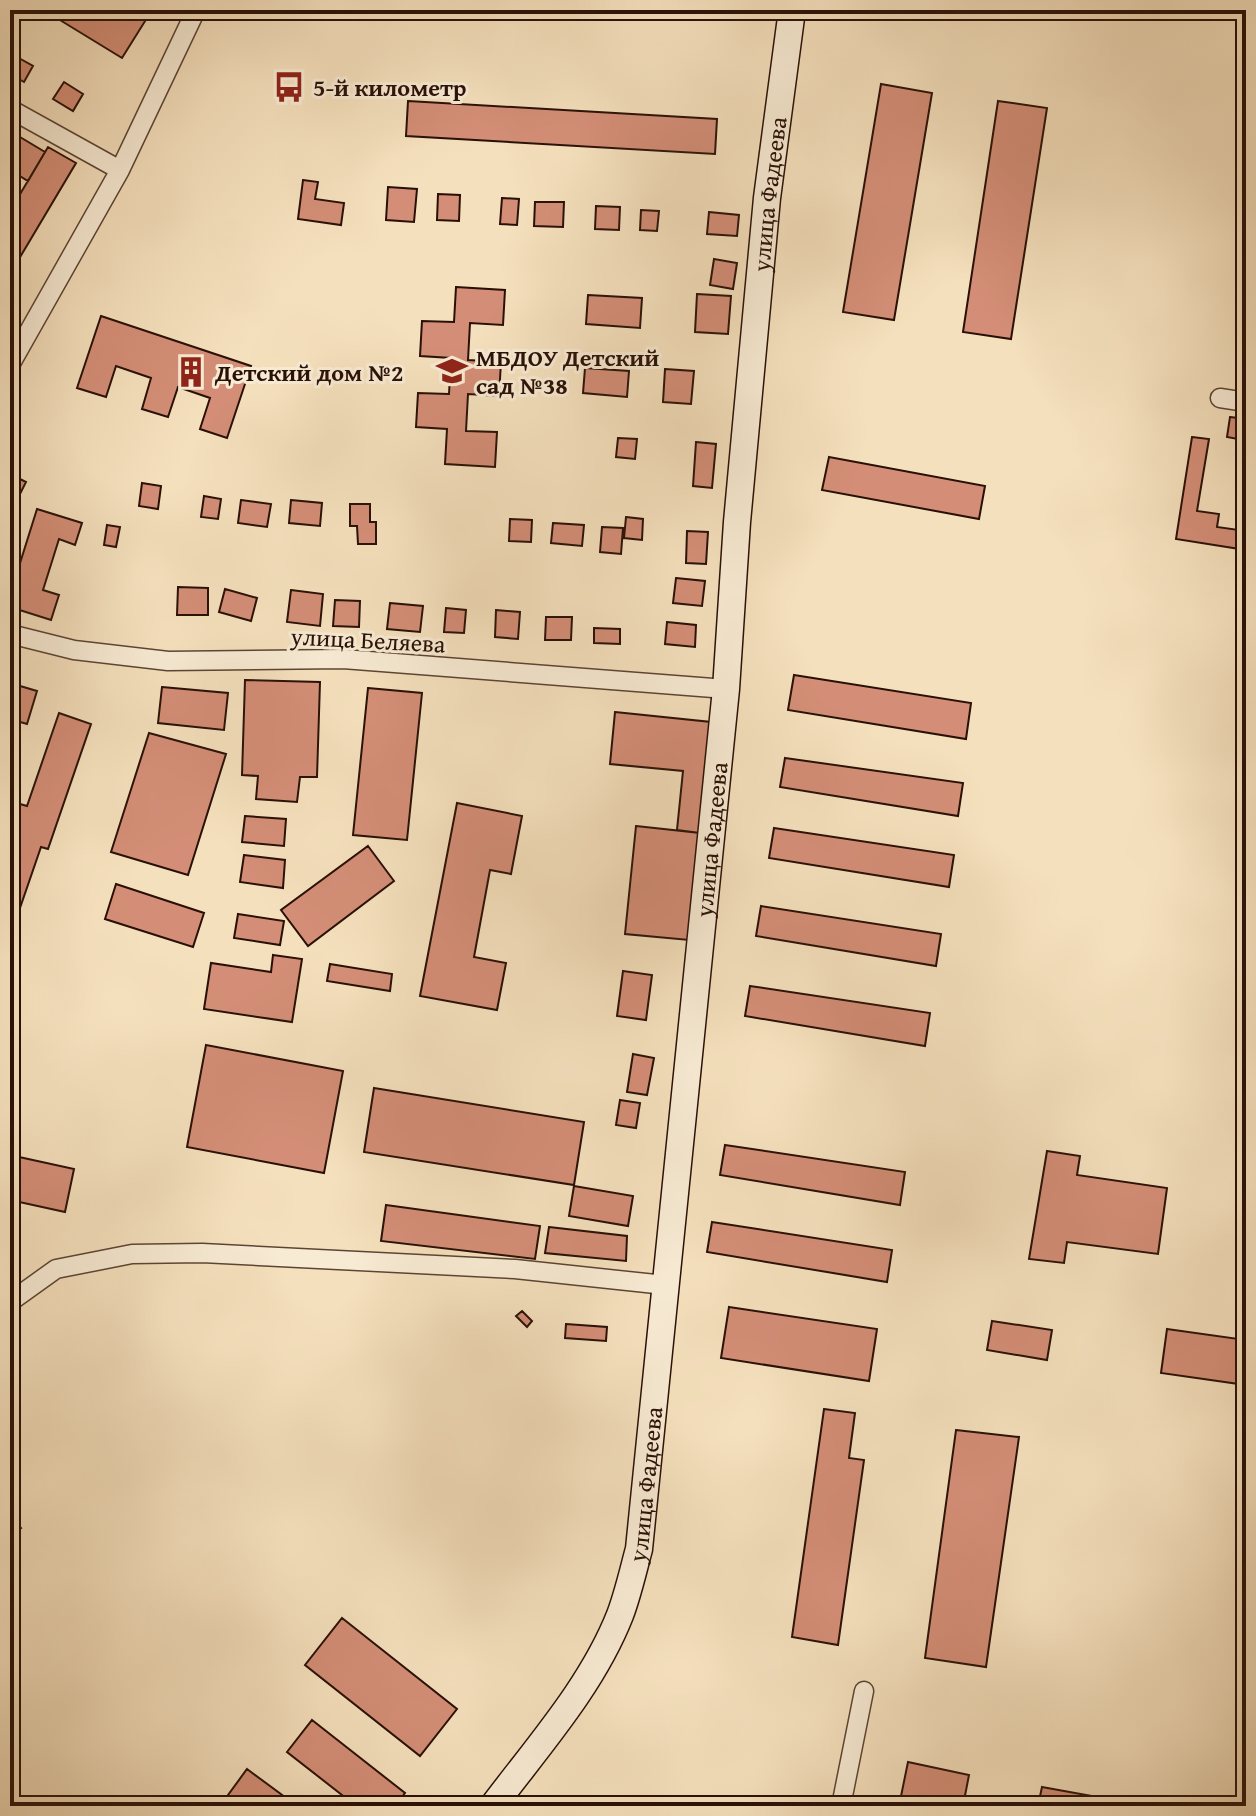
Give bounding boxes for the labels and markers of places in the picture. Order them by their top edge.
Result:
bus stop icon: 5-й километр [272,70,306,104]
place label: 5-й километр [313,70,467,105]
place label: МБДОУ Детский сад №38 [476,340,659,403]
school or university icon: МБДОУ Детский сад №38 [435,354,469,388]
building icon: Детский дом №2 [174,355,208,389]
place label: Детский дом №2 [214,355,403,390]

